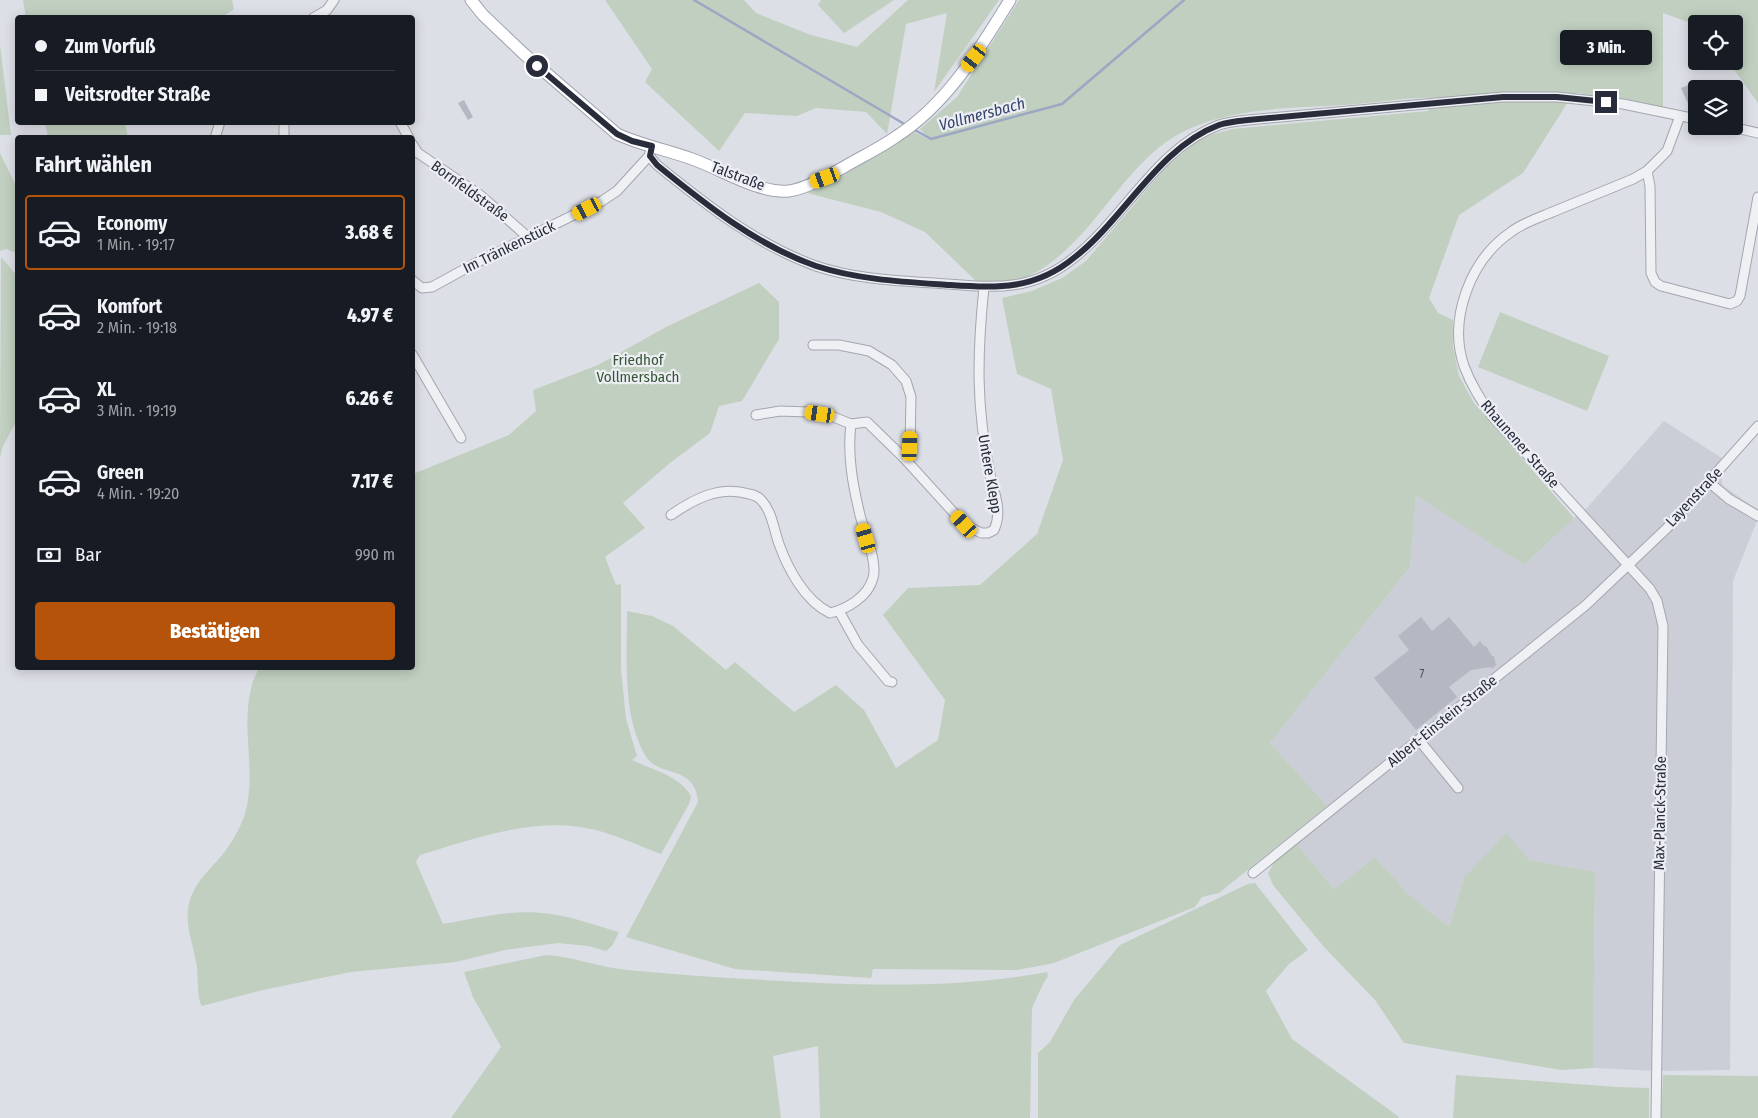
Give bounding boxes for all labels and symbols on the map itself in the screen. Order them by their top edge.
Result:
callout: 3 Min. [1560,29,1652,64]
car [958,42,989,74]
route start [526,55,548,77]
route end [1595,91,1617,113]
water label: Vollmersbach [937,93,1027,135]
street label: Bornfeldstraße [428,157,512,225]
street label: Talstraße [709,158,767,194]
car [808,166,841,190]
car [570,196,603,222]
street label: Im Tränkenstück [460,217,558,277]
park label: Friedhof Vollmersbach [597,351,679,386]
street label: Rhaunener Straße [1477,396,1563,492]
car [804,404,835,424]
car [901,431,918,461]
street label: Untere Klepp [974,433,1006,515]
street label: Layenstraße [1662,464,1726,530]
car [948,508,979,540]
car [854,522,877,554]
house number: 7 [1420,667,1425,681]
street label: Albert-Einstein-Straße [1383,671,1501,771]
street label: Max-Planck-Straße [1650,756,1670,870]

